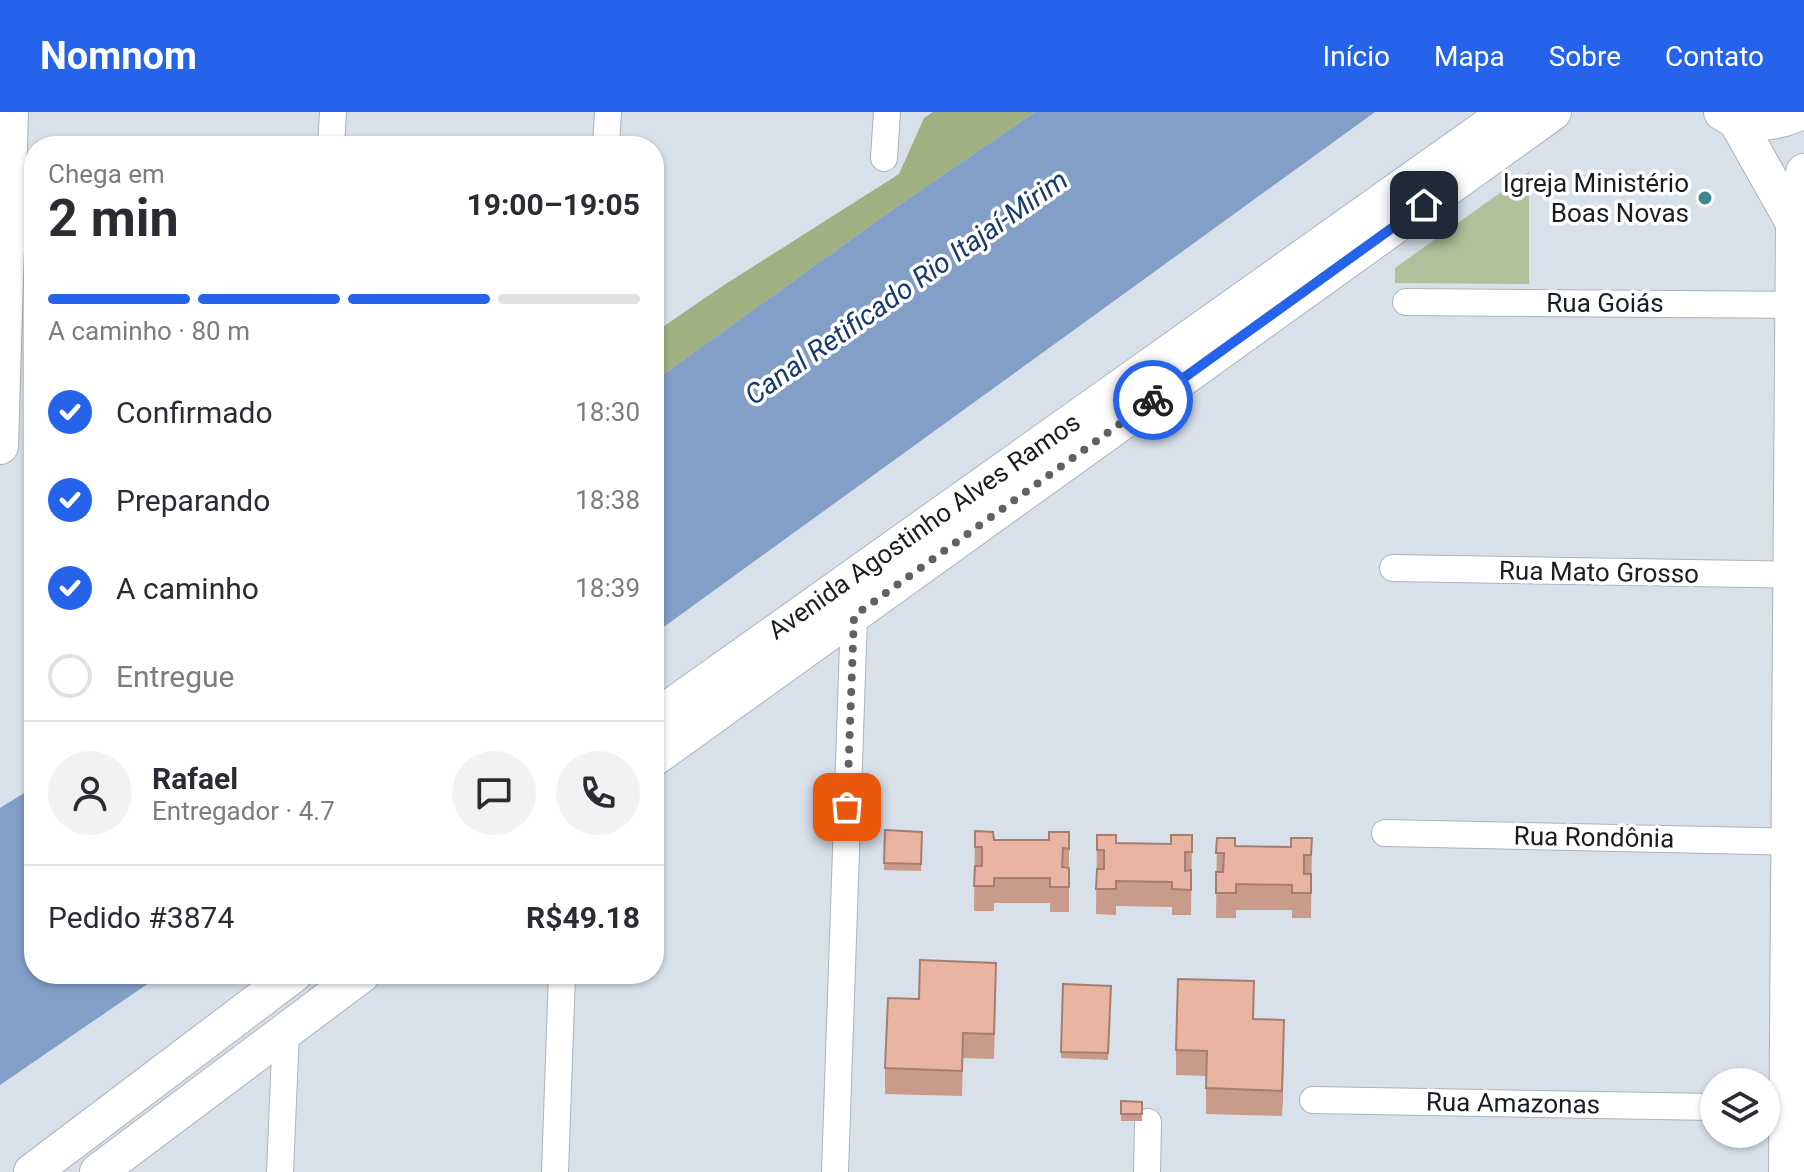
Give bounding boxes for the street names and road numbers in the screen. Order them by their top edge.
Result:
street label: Rua Goiás [1546,288,1664,318]
street label: Avenida Agostinho Alves Ramos [762,407,1086,645]
street label: Rua Mato Grosso [1499,555,1699,589]
street label: Rua Rondônia [1514,821,1674,853]
street label: Rua Amazonas [1426,1086,1600,1120]

